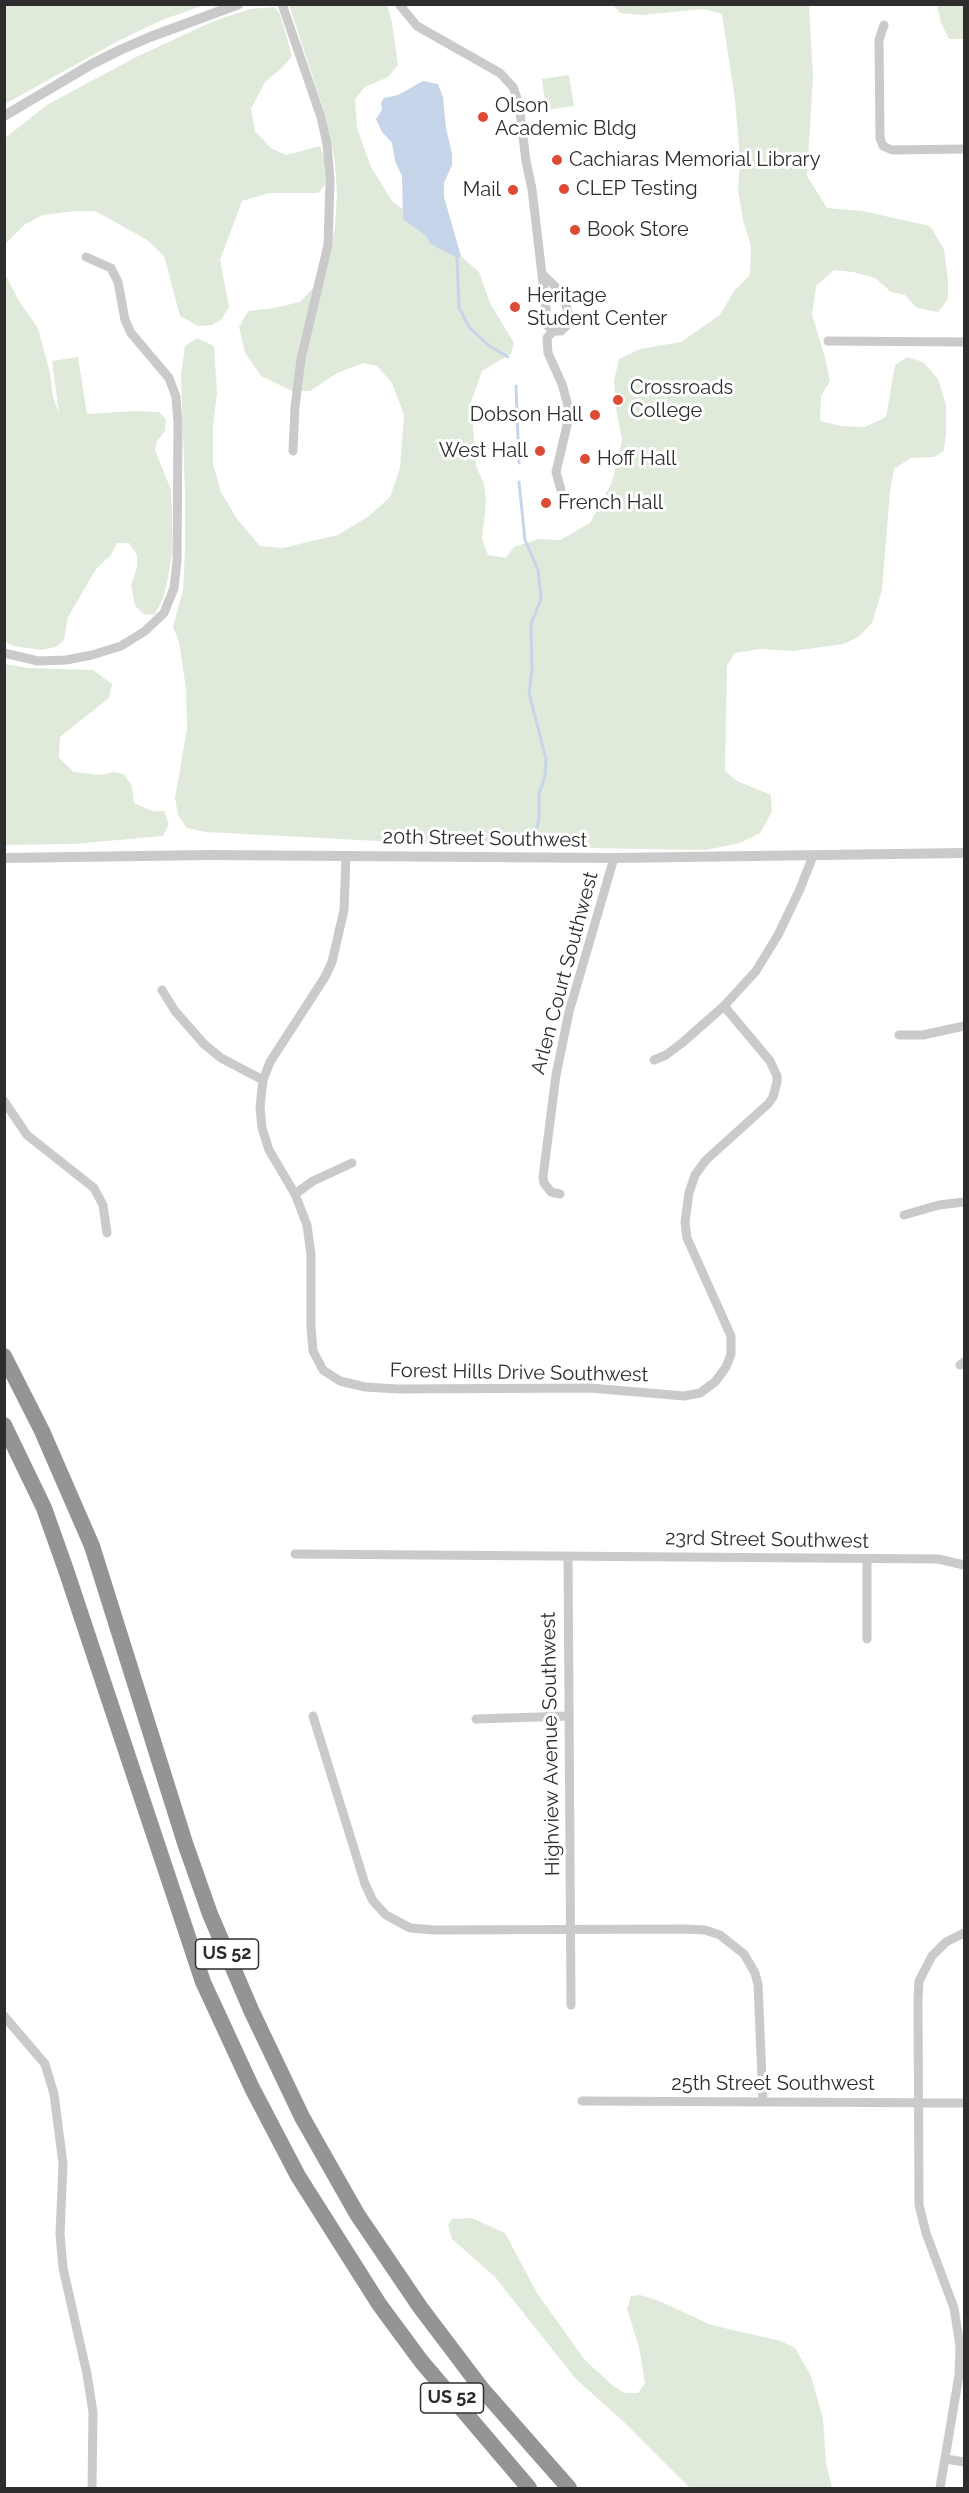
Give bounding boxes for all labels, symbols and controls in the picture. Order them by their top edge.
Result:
place label: Olson Academic Bldg [495,94,637,141]
marker: Olson Academic Bldg [476,110,490,124]
place label: Cachiaras Memorial Library [569,148,820,172]
marker: Cachiaras Memorial Library [550,153,564,167]
place label: CLEP Testing [576,177,698,201]
place label: Mail [463,178,501,202]
marker: CLEP Testing [557,182,571,196]
marker: Mail [506,183,520,197]
place label: Book Store [587,218,689,242]
marker: Book Store [568,223,582,237]
place label: Heritage Student Center [527,284,667,331]
marker: Heritage Student Center [508,300,522,314]
place label: Crossroads College [630,376,733,423]
marker: Crossroads College [611,393,625,407]
place label: Dobson Hall [470,403,583,427]
marker: Dobson Hall [588,408,602,422]
place label: West Hall [439,439,528,463]
marker: West Hall [533,444,547,458]
place label: Hoff Hall [597,447,676,471]
marker: Hoff Hall [578,452,592,466]
place label: French Hall [558,491,663,515]
marker: French Hall [539,496,553,510]
street label: 20th Street Southwest [382,825,588,853]
street label: Arlen Court Southwest [526,869,604,1077]
street label: Forest Hills Drive Southwest [390,1359,648,1387]
street label: 23rd Street Southwest [665,1526,869,1554]
street label: Highview Avenue Southwest [537,1612,565,1876]
road number: US 52 [196,1939,258,1969]
street label: 25th Street Southwest [671,2072,875,2096]
road number: US 52 [420,2383,484,2413]

